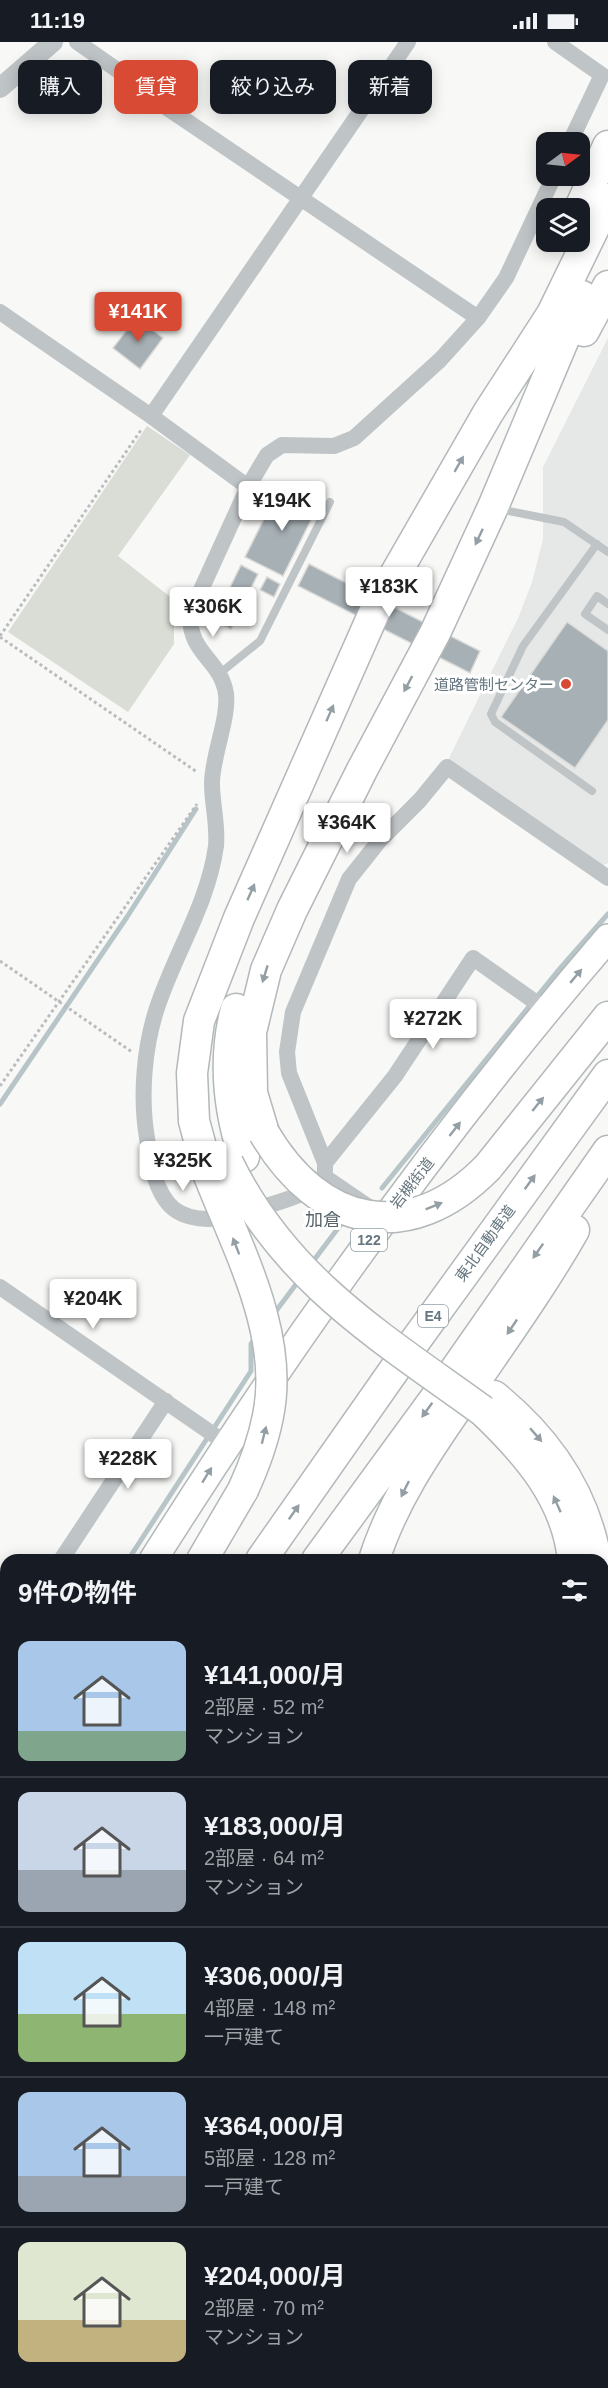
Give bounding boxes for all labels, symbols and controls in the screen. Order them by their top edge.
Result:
text: 11:19 [30,8,85,33]
chip: 購入 [18,60,102,114]
chip: 賃貸 [114,60,198,114]
chip: 絞り込み [210,60,336,114]
chip: 新着 [348,60,432,114]
north arrow [536,132,590,186]
map controls [536,132,590,252]
button: layers [536,198,590,252]
pin: ¥141K [96,292,180,343]
text: ¥141K [109,300,167,322]
one-way arrow [453,456,464,472]
pin: ¥194K [240,481,324,532]
text: ¥194K [253,489,311,511]
one-way arrow [474,529,483,546]
pin: ¥183K [347,567,431,618]
text: ¥183K [360,575,418,597]
pin: ¥306K [171,587,255,638]
text: ¥306K [184,595,242,617]
one-way arrow [403,676,413,693]
place label: 道路管制センター [434,676,554,693]
marker: 道路管制センター [559,677,573,691]
one-way arrow [325,705,334,722]
pin: ¥364K [305,803,389,854]
text: ¥364K [318,811,376,833]
one-way arrow [246,882,256,900]
one-way arrow [260,965,269,983]
one-way arrow [569,968,582,984]
pin: ¥272K [391,999,475,1050]
text: ¥272K [404,1007,462,1029]
one-way arrow [531,1097,543,1112]
one-way arrow [448,1121,461,1137]
pin: ¥325K [141,1141,225,1192]
text: ¥325K [154,1149,212,1171]
street label: 岩槻街道 [387,1154,437,1212]
one-way arrow [524,1175,536,1191]
one-way arrow [425,1201,443,1211]
street label: 東北自動車道 [452,1202,518,1284]
district label: 加倉 [305,1210,341,1230]
road number: 122 [351,1229,387,1251]
one-way arrow [231,1237,241,1255]
one-way arrow [533,1243,545,1258]
pin: ¥204K [51,1279,135,1330]
text: ¥204K [64,1287,122,1309]
road number: E4 [418,1305,448,1327]
one-way arrow [507,1319,518,1335]
one-way arrow [421,1403,433,1418]
one-way arrow [259,1426,269,1445]
one-way arrow [529,1427,542,1442]
pin: ¥228K [86,1439,170,1490]
text: ¥228K [99,1447,157,1469]
one-way arrow [201,1467,212,1483]
one-way arrow [400,1481,409,1498]
one-way arrow [552,1496,561,1513]
one-way arrow [288,1504,299,1520]
icon: filters [558,1574,591,1607]
text: 9件の物件 [18,1578,136,1608]
text: ¥141,000/月 [204,1660,346,1690]
icon: home [66,1665,138,1737]
text: 2部屋 · 52 m² [204,1696,324,1718]
text: マンション [204,1725,304,1747]
text: ¥183,000/月 [204,1811,346,1841]
icon: home [66,1816,138,1888]
text: 2部屋 · 64 m² [204,1847,324,1869]
text: マンション [204,1876,304,1898]
text: ¥306,000/月 [204,1961,346,1991]
icon: home [66,1966,138,2038]
text: 4部屋 · 148 m² [204,1997,335,2019]
text: 一戸建て [204,2026,284,2048]
text: ¥364,000/月 [204,2111,346,2141]
icon: home [66,2116,138,2188]
text: 5部屋 · 128 m² [204,2147,335,2169]
text: 一戸建て [204,2176,284,2198]
text: ¥204,000/月 [204,2261,346,2291]
icon: home [66,2266,138,2338]
text: 2部屋 · 70 m² [204,2297,324,2319]
text: マンション [204,2326,304,2348]

